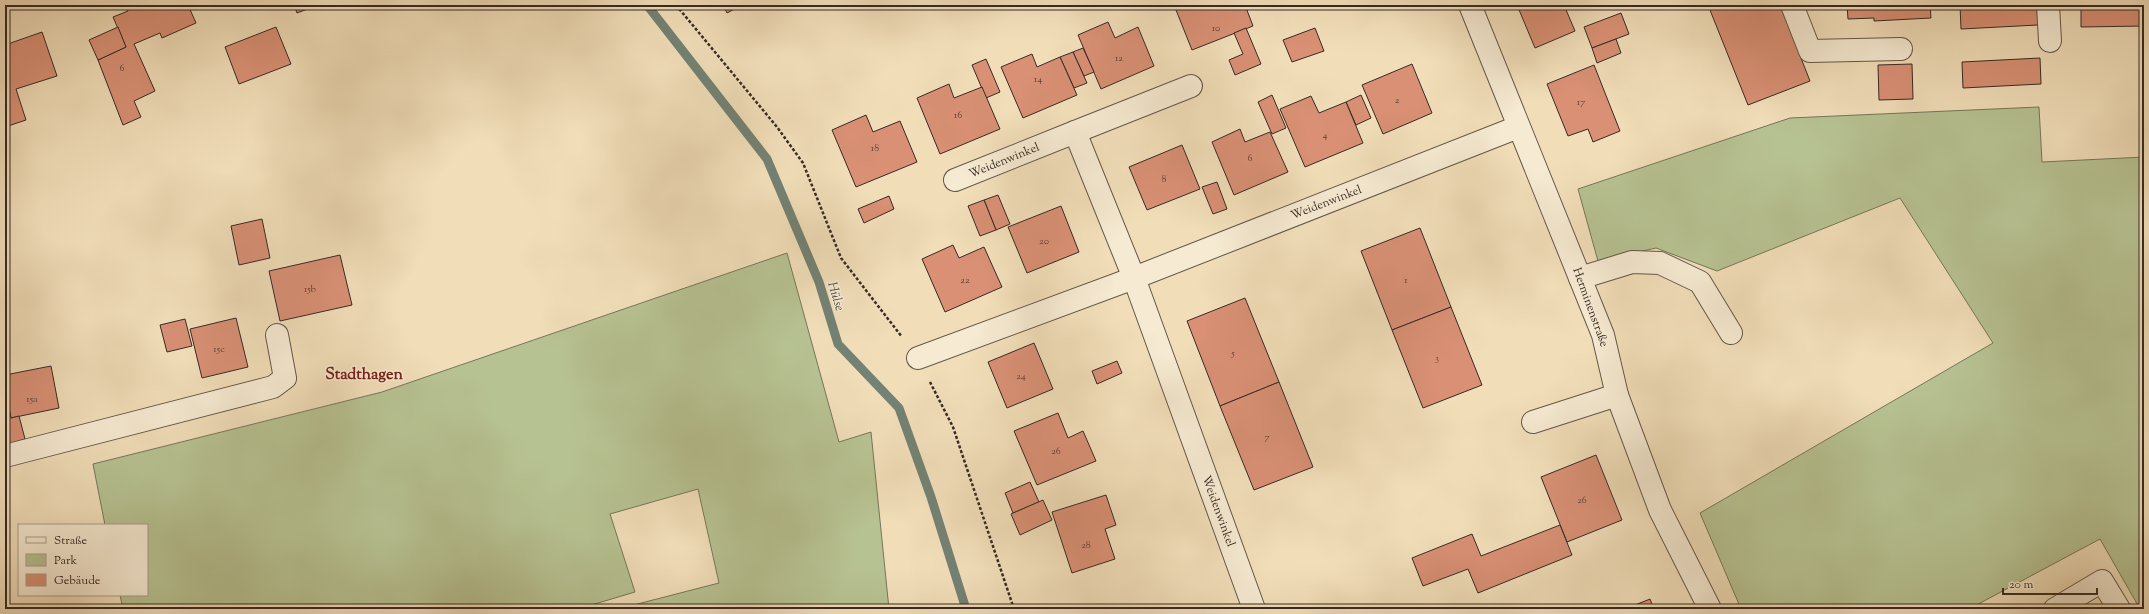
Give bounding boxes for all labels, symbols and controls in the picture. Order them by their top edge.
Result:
house number: 10 [1212,21,1220,36]
house number: 12 [1115,51,1123,66]
house number: 6 [120,61,125,76]
house number: 14 [1034,72,1042,87]
house number: 2 [1395,93,1400,108]
house number: 17 [1577,95,1585,110]
house number: 16 [954,108,962,123]
house number: 4 [1322,128,1328,143]
street label: Weidenwinkel [966,138,1043,183]
house number: 18 [871,141,879,156]
house number: 6 [1248,151,1253,166]
house number: 8 [1162,172,1167,187]
street label: Weidenwinkel [1288,181,1365,225]
house number: 20 [1039,234,1049,249]
street label: Herminenstraße [1567,265,1613,350]
house number: 22 [960,273,970,288]
house number: 1 [1404,273,1408,288]
water label: Hülse [822,280,848,313]
house number: 15b [304,282,317,297]
house number: 15c [213,342,225,357]
house number: 5 [1230,346,1235,361]
house number: 3 [1435,351,1439,366]
district label: Stadthagen [325,364,403,387]
house number: 24 [1016,369,1026,384]
house number: 15a [26,392,38,407]
house number: 7 [1264,430,1270,445]
house number: 26 [1051,444,1061,459]
street label: Weidenwinkel [1197,473,1240,550]
house number: 26 [1577,493,1587,508]
legend [18,524,148,596]
text: Straße [54,532,88,550]
house number: 28 [1081,538,1091,553]
text: Park [54,552,77,570]
scale bar [2003,570,2097,596]
text: Gebäude [54,572,101,590]
text: 20 m [2009,576,2034,594]

